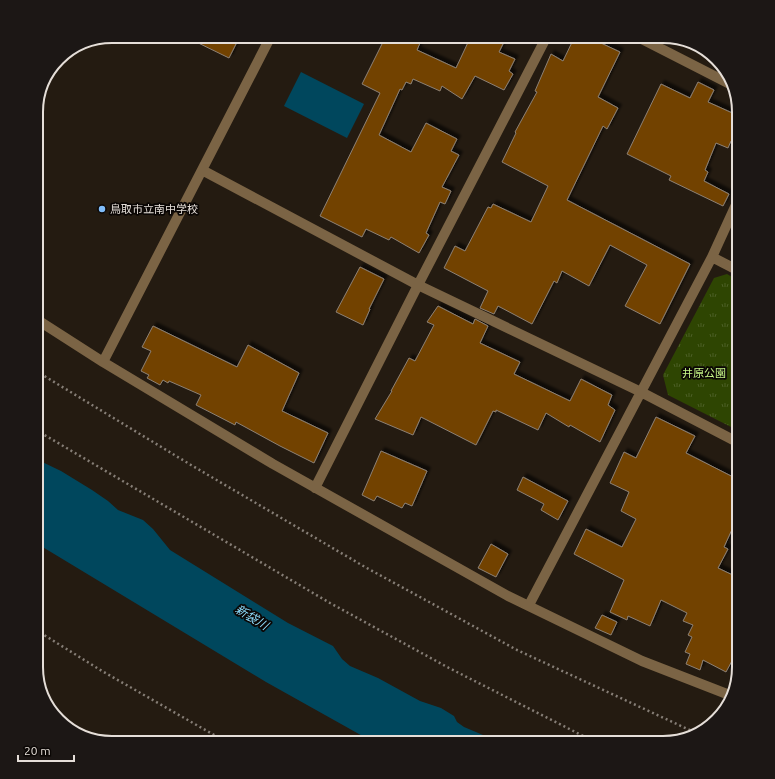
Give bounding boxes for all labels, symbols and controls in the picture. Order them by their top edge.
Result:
place label: 鳥取市立南中学校 [110,203,198,215]
marker: 鳥取市立南中学校 [97,204,107,214]
park label: 井原公園 [682,367,726,379]
water label: 新袋川 [233,602,272,633]
scale bar [18,737,74,763]
text: 20 m [24,744,51,757]

